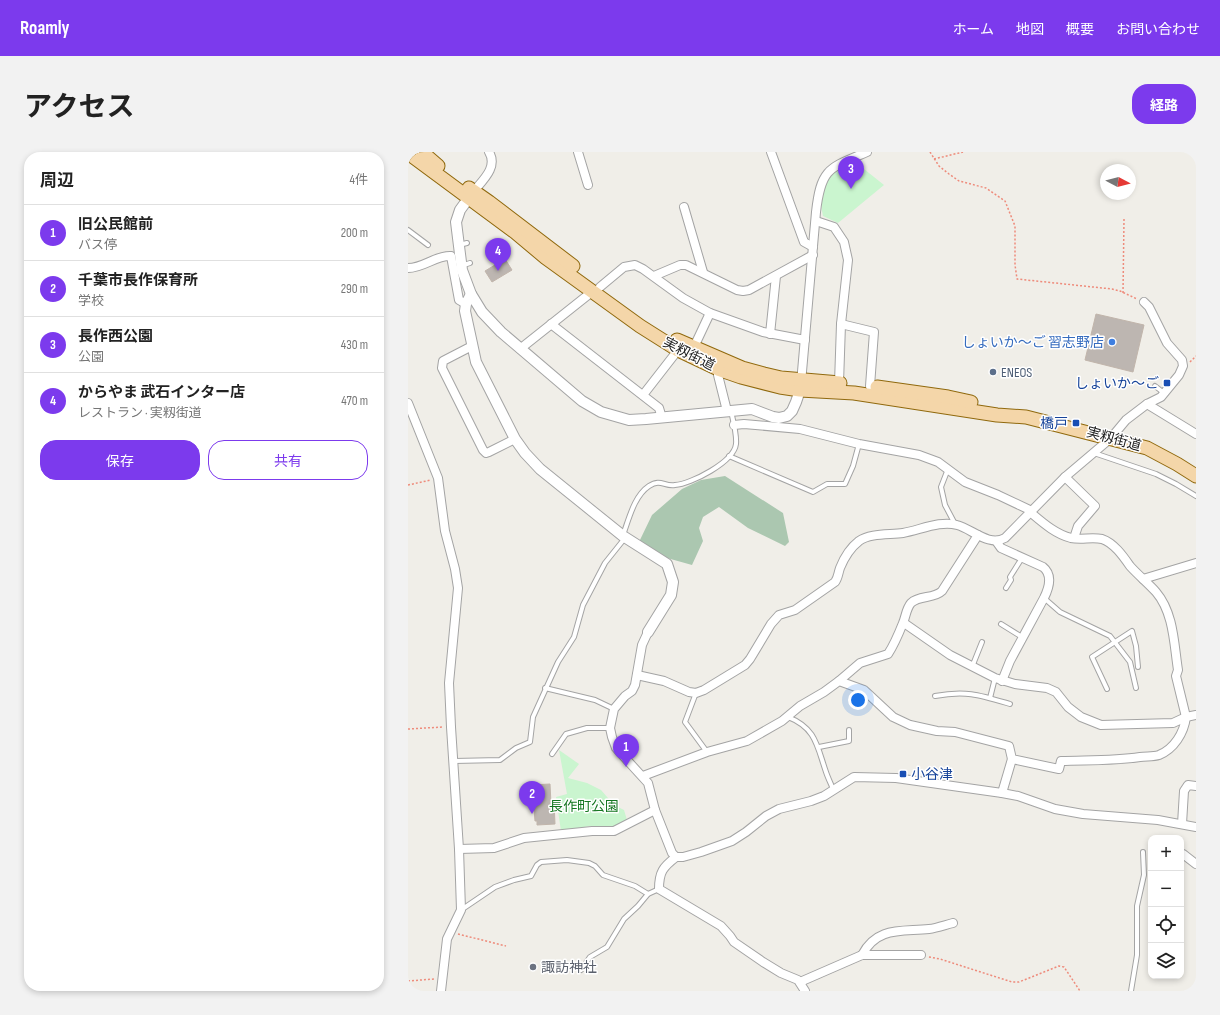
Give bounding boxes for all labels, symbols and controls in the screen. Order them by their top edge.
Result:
text: Roamly [20,17,70,40]
text: ホーム [952,21,994,38]
text: 地図 [1016,21,1044,38]
text: 概要 [1066,21,1094,38]
text: お問い合わせ [1116,21,1200,38]
button: 経路 [1132,84,1196,124]
text: アクセス [24,91,135,124]
pin: 3 [838,156,864,189]
north arrow [1100,164,1136,200]
text: 周辺 [40,171,74,191]
text: 4件 [350,172,368,188]
text: 旧公民館前 [78,215,153,234]
text: 1 [50,225,56,241]
text: 200 m [341,225,368,241]
text: バス停 [78,237,117,253]
pin: 4 [485,238,511,271]
text: 千葉市長作保育所 [78,271,198,290]
text: 2 [50,281,56,297]
text: 290 m [341,281,368,297]
text: 学校 [78,293,104,309]
text: 長作西公園 [78,327,153,346]
street label: 実籾街道 [660,334,718,374]
place label: しょいか～ご 習志野店 [962,334,1104,351]
text: 3 [50,337,56,353]
text: 430 m [341,337,368,353]
marker: しょいか～ご 習志野店 [1107,337,1117,347]
text: 公園 [78,349,104,365]
place label: ENEOS [1001,364,1032,381]
marker: ENEOS [988,367,998,377]
place label: しょいか〜ご [1075,375,1159,392]
marker: しょいか〜ご [1162,378,1172,388]
text: からやま 武石インター店 [78,383,245,402]
text: 4 [50,393,56,409]
text: 470 m [341,393,368,409]
text: レストラン · 実籾街道 [78,405,202,421]
place label: 橋戸 [1040,415,1068,432]
marker: 橋戸 [1071,418,1081,428]
street label: 実籾街道 [1085,424,1143,454]
button: 保存 [40,440,200,480]
button: 共有 [208,440,368,480]
your location [848,690,868,710]
pin: 1 [613,734,639,767]
place label: 小谷津 [911,766,953,783]
marker: 小谷津 [898,769,908,779]
pin: 2 [519,781,545,814]
park label: 長作町公園 [549,798,619,815]
map controls [1148,835,1184,979]
button: + [1148,835,1184,871]
button: − [1148,871,1184,907]
button: locate [1148,907,1184,943]
button: layers [1148,943,1184,979]
place label: 諏訪神社 [541,959,597,976]
marker: 諏訪神社 [528,962,538,972]

